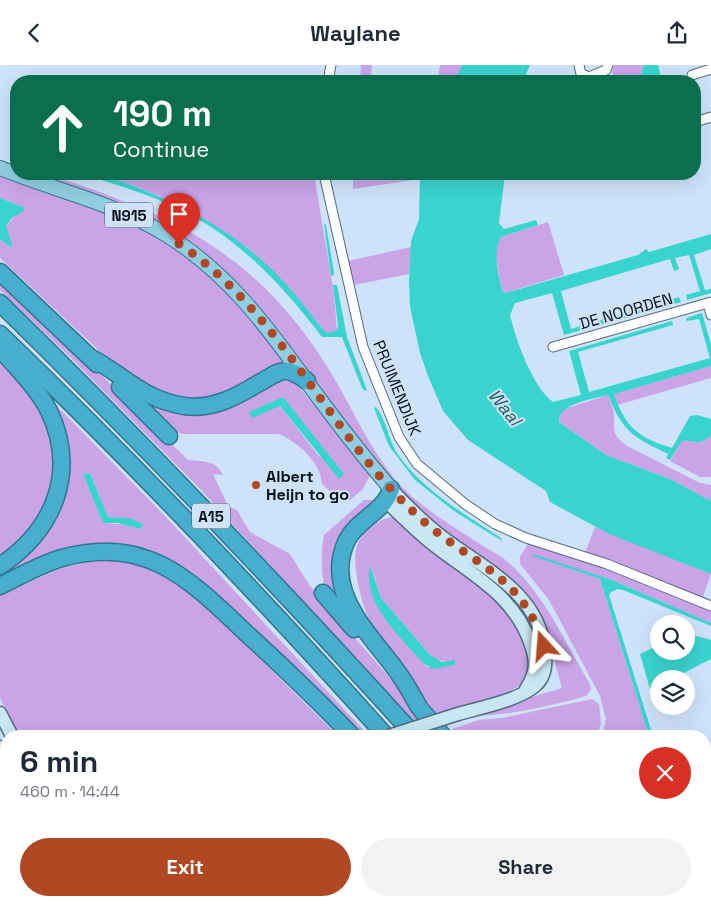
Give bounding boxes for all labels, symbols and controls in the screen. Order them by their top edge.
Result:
icon: back [20,19,48,47]
text: Waylane [310,19,401,47]
icon: share [663,19,691,47]
text: 190 m [113,92,212,136]
icon: ahead [30,95,95,160]
text: Continue [113,135,209,163]
pin [158,193,200,244]
icon: arrive [165,200,193,228]
road number: N915 [105,203,153,227]
street label: DE NOORDEN [577,288,675,334]
street label: PRUIMENDIJK [368,337,426,439]
water label: Waal [483,384,528,432]
place label: Albert Heijn to go [266,466,349,505]
marker: Albert Heijn to go [250,479,262,491]
road number: A15 [192,503,230,529]
map controls [650,615,695,715]
button: search [650,615,695,660]
position arrow [517,619,569,671]
button: layers [650,670,695,715]
text: 6 min [20,742,98,781]
button: close [639,747,691,799]
text: 460 m · 14:44 [20,781,120,802]
button: Exit [20,838,351,896]
button: Share [361,838,691,896]

